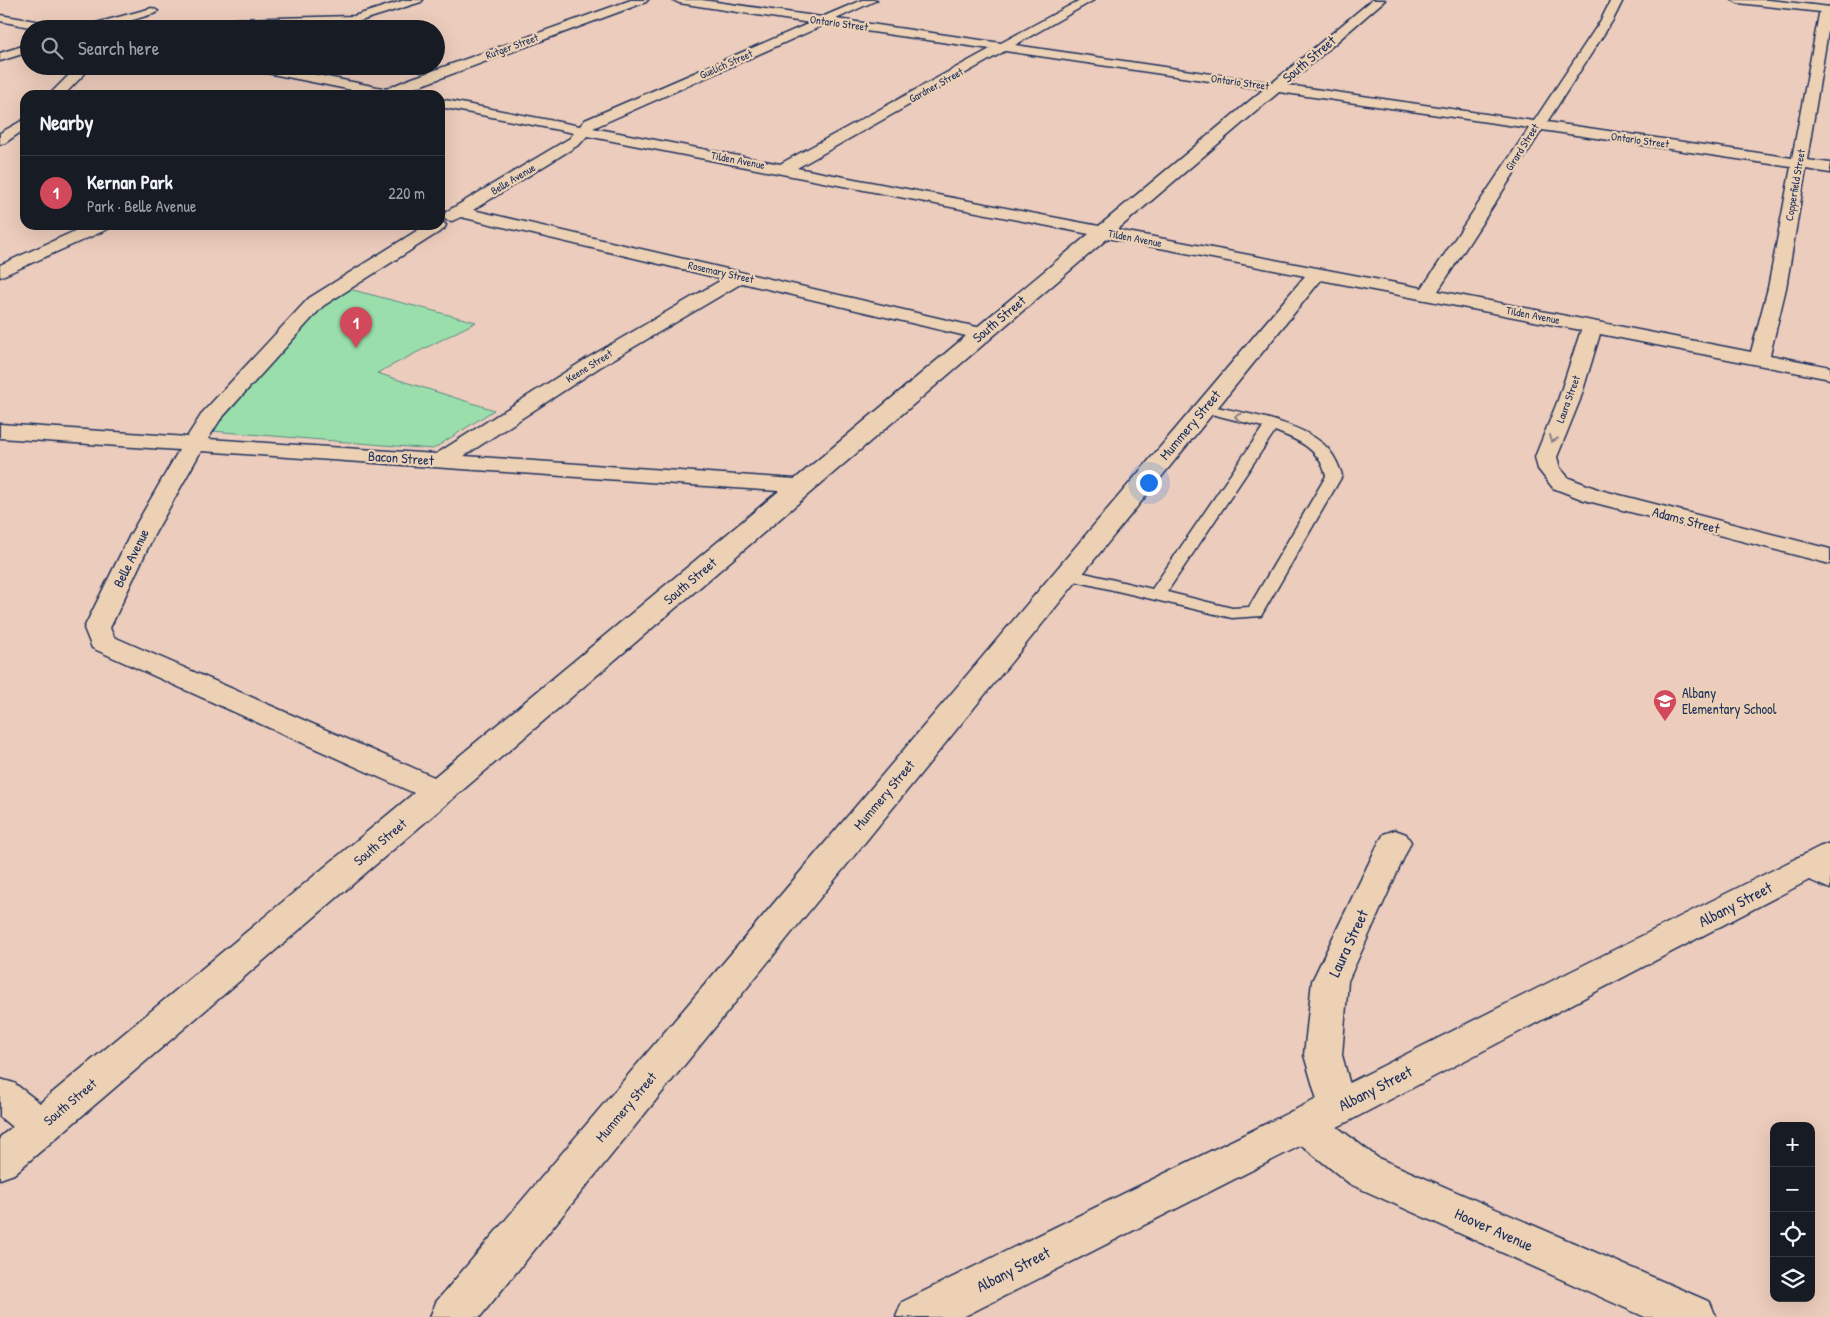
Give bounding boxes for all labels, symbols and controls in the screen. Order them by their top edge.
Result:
street label: Ontario Street [809,12,869,34]
search box [20,20,445,75]
street label: Rutger Street [484,30,540,62]
street label: South Street [1278,31,1340,87]
icon: search [38,34,66,62]
text: Search here [78,35,159,61]
street label: Guelich Street [697,46,755,82]
street label: Gardner Street [906,64,966,106]
street label: Ontario Street [1210,71,1270,93]
text: Nearby [40,108,93,137]
street label: Girard Street [1502,121,1542,173]
street label: Ontario Street [1610,129,1670,151]
street label: Tilden Avenue [710,148,767,172]
street label: Copperfield Street [1782,148,1808,222]
street label: Belle Avenue [488,160,538,198]
text: Kernan Park [87,169,173,195]
text: 1 [53,182,59,204]
text: 220 m [388,182,425,204]
text: Park · Belle Avenue [87,195,196,217]
street label: Tilden Avenue [1107,226,1164,250]
street label: Rosemary Street [687,258,755,286]
street label: South Street [968,291,1030,347]
street label: Tilden Avenue [1505,303,1562,327]
pin: 1 [340,307,372,348]
street label: Keene Street [563,346,615,386]
street label: Laura Street [1553,373,1583,425]
street label: Mummery Street [1155,386,1225,464]
one-way arrow [1234,413,1242,423]
one-way arrow [1549,434,1560,443]
street label: Bacon Street [368,446,435,469]
your location [1136,470,1162,496]
street label: Adams Street [1651,501,1722,538]
street label: Belle Avenue [108,525,153,590]
street label: South Street [659,553,721,609]
place label: Albany Elementary School [1682,683,1777,719]
school or university icon: Albany Elementary School [1652,688,1678,722]
street label: Mummery Street [849,756,919,834]
street label: South Street [349,814,411,870]
street label: Albany Street [1694,876,1776,932]
street label: Laura Street [1323,905,1373,980]
street label: Albany Street [1334,1060,1416,1116]
street label: Mummery Street [591,1068,661,1146]
street label: South Street [39,1074,101,1130]
map controls [1770,1122,1815,1302]
button: + [1770,1122,1815,1167]
button: − [1770,1167,1815,1212]
street label: Hoover Avenue [1451,1202,1537,1256]
button: locate [1770,1212,1815,1257]
street label: Albany Street [972,1241,1054,1297]
button: layers [1770,1257,1815,1302]

